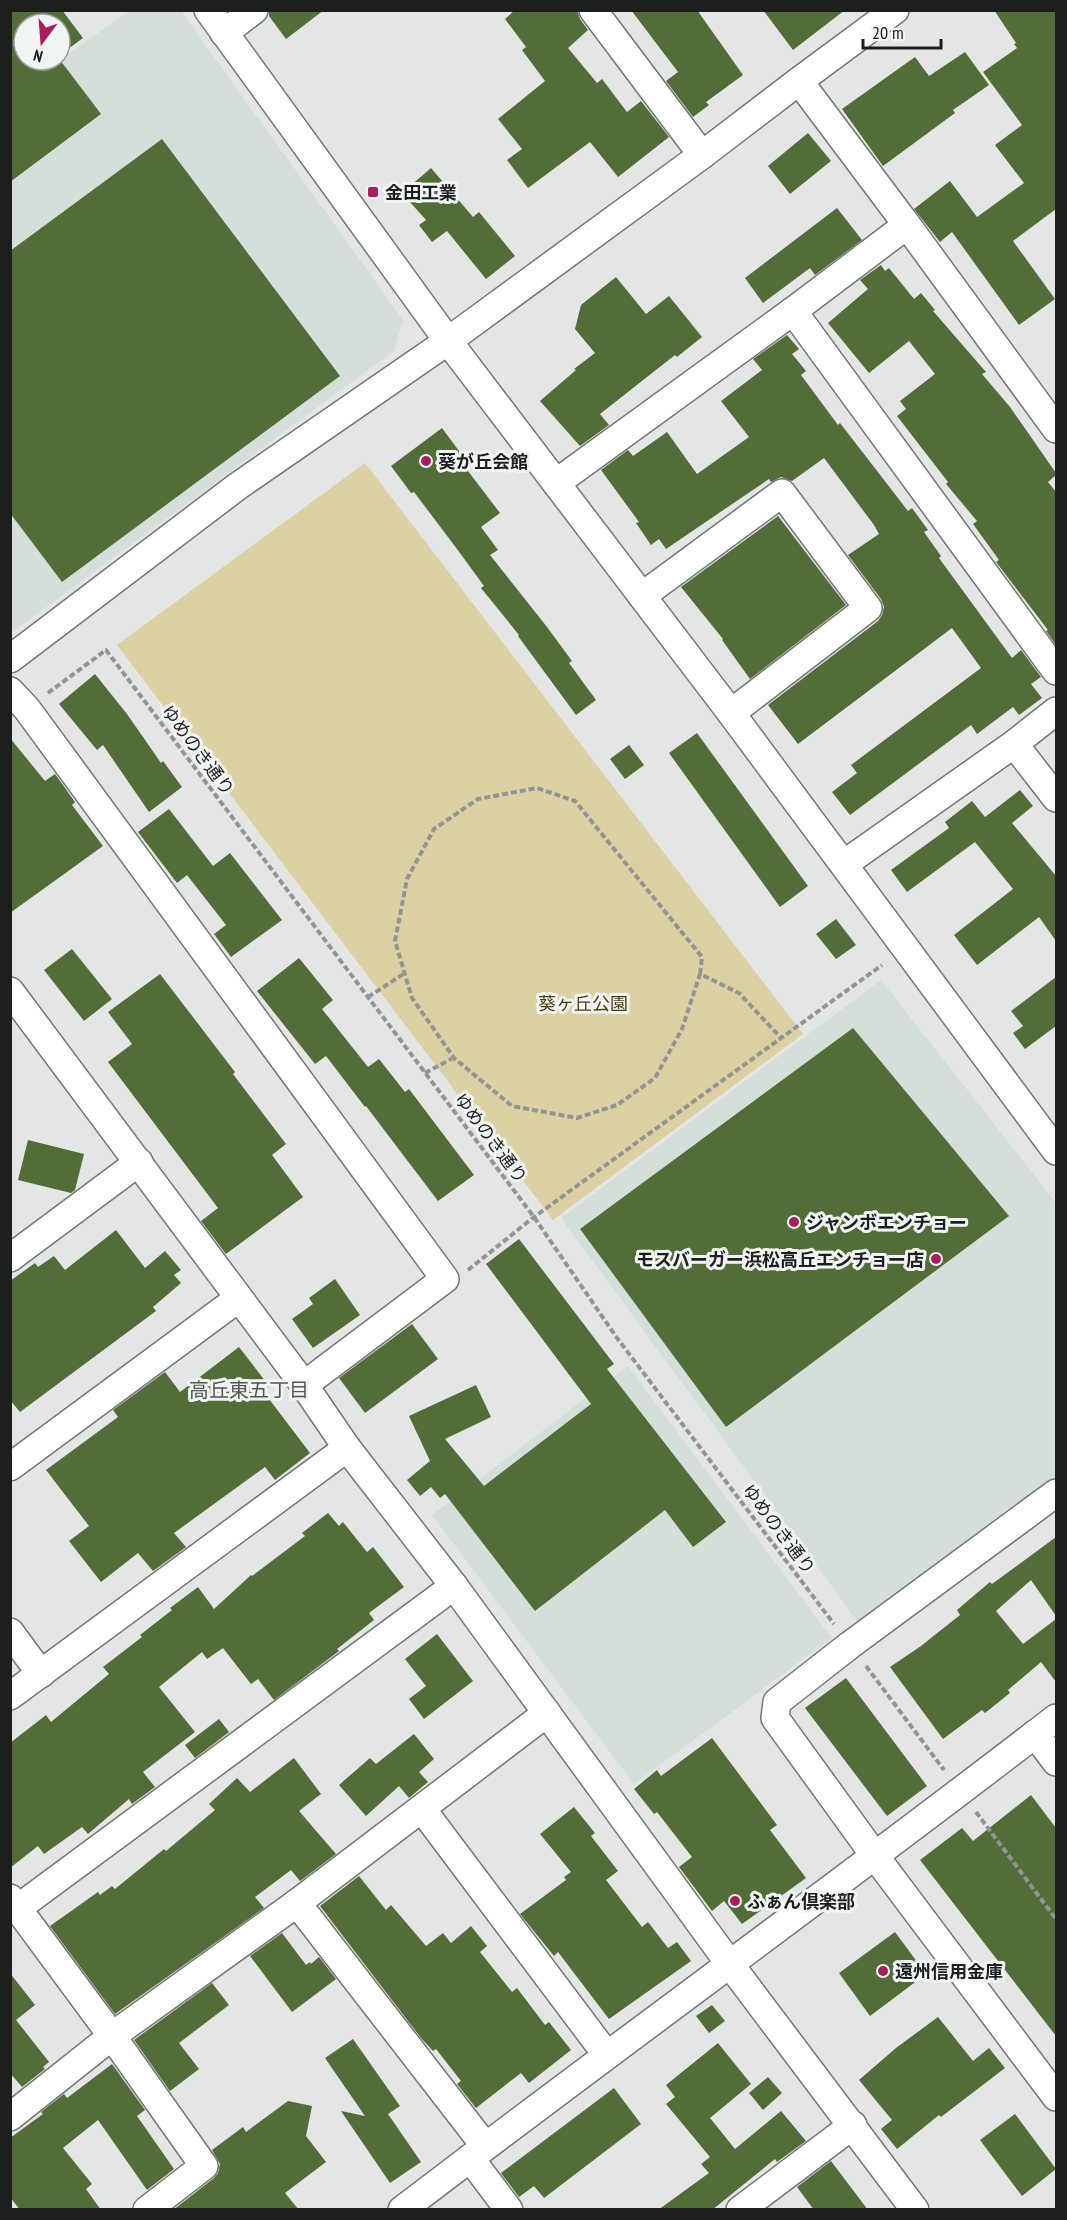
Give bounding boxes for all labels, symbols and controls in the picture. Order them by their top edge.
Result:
north arrow [12,12,72,72]
scale bar [863,12,941,50]
text: 20 m [872,21,904,44]
text: N [31,46,45,67]
place label: 金田工業 [385,181,457,204]
marker: 金田工業 [366,185,380,199]
place label: 葵が丘会館 [438,450,528,473]
marker: 葵が丘会館 [419,454,433,468]
street label: ゆめのき通り [156,700,240,800]
park label: 葵ヶ丘公園 [538,992,628,1015]
street label: ゆめのき通り [449,1088,533,1188]
place label: ジャンボエンチョー [806,1211,967,1234]
marker: ジャンボエンチョー [787,1215,801,1229]
place label: モスバーガー浜松高丘エンチョー店 [636,1248,924,1271]
marker: モスバーガー浜松高丘エンチョー店 [929,1252,943,1266]
district label: 高丘東五丁目 [189,1377,309,1403]
street label: ゆめのき通り [737,1479,821,1579]
place label: ふぁん倶楽部 [747,1890,855,1913]
marker: ふぁん倶楽部 [728,1894,742,1908]
place label: 遠州信用金庫 [895,1960,1003,1983]
marker: 遠州信用金庫 [876,1964,890,1978]

